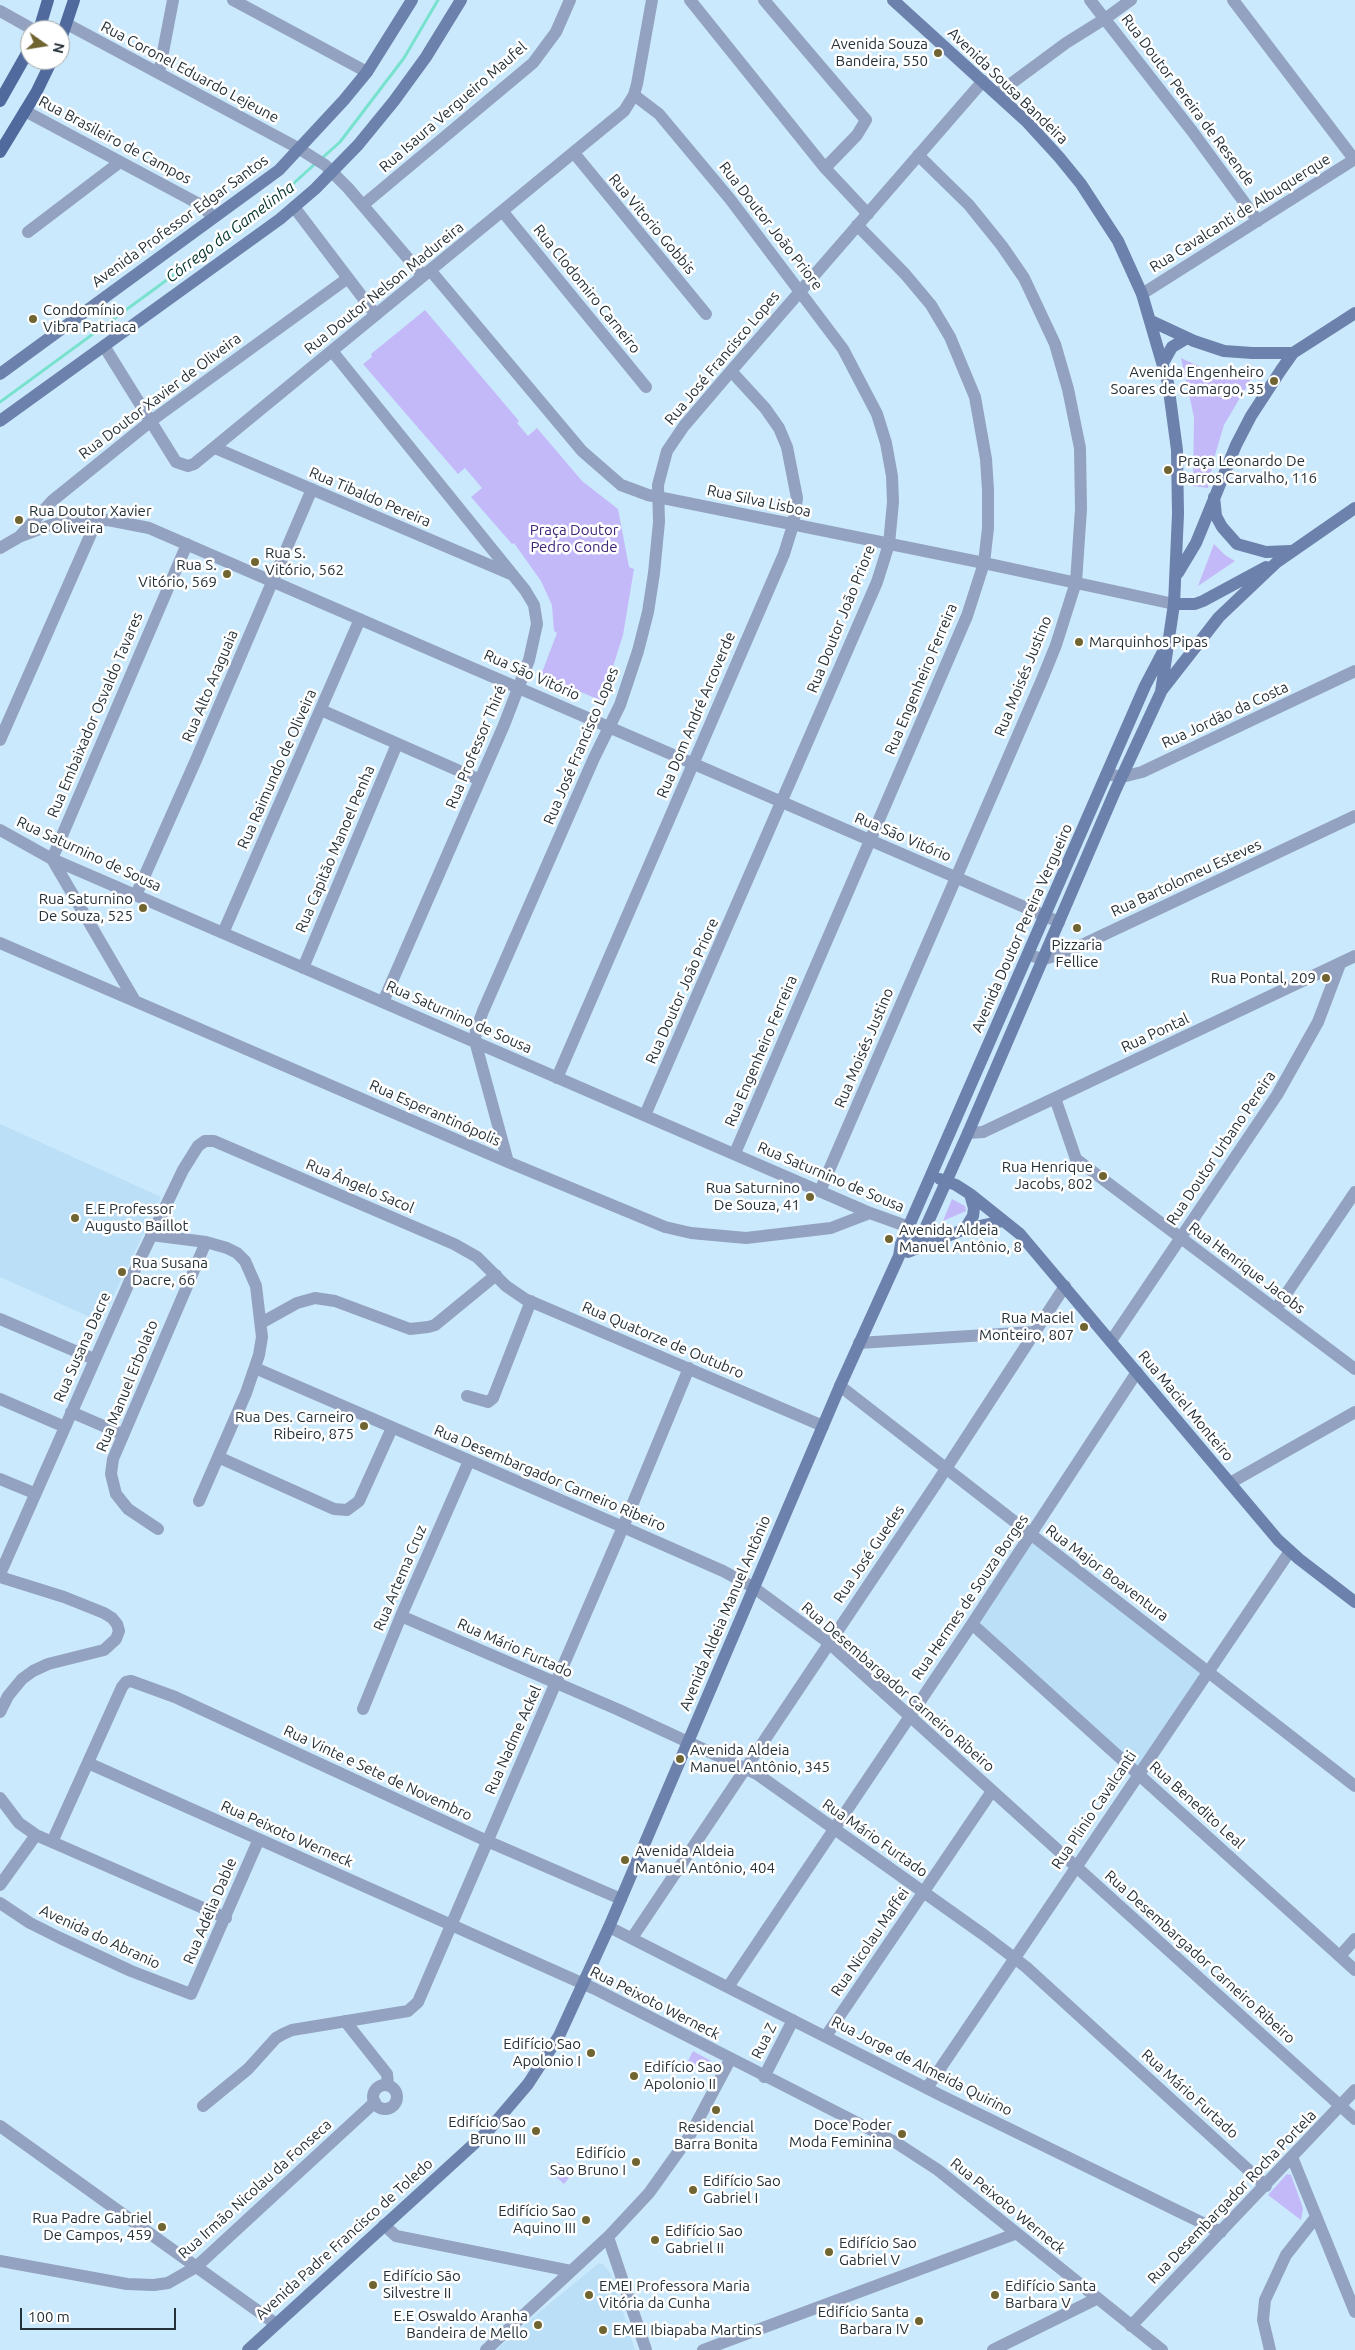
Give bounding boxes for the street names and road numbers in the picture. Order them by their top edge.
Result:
street label: Rua Doutor Pereira de Resende [1117,10,1259,190]
street label: Rua Coronel Eduardo Lejeune [98,17,282,127]
street label: Avenida Sousa Bandeira [944,24,1072,148]
street label: Rua Isaura Vergueiro Maufel [376,38,530,176]
street label: Rua Brasileiro de Campos [36,92,194,188]
street label: Rua Cavalcanti de Albuquerque [1146,150,1334,276]
street label: Avenida Professor Edgar Santos [88,151,272,291]
street label: Rua Doutor João Priore [715,158,827,294]
street label: Rua Vitorio Gobbis [605,170,699,278]
street label: Rua Doutor Nelson Madureira [301,218,467,358]
street label: Rua Clodomiro Carneiro [529,221,645,357]
street label: Rua José Francisco Lopes [661,287,783,429]
street label: Rua Doutor Xavier de Oliveira [75,329,245,463]
street label: Rua Tibaldo Pereira [306,463,434,531]
street label: Rua Silva Lisboa [705,481,813,521]
street label: Rua Doutor João Priore [803,542,879,696]
street label: Rua Engenheiro Ferreira [881,601,961,757]
street label: Rua Embaixador Osvaldo Tavares [43,610,147,820]
street label: Rua Moisés Justino [991,613,1055,739]
street label: Rua Alto Araguaia [178,627,242,745]
street label: Rua Dom André Arcoverde [653,629,739,801]
street label: Rua São Vitório [481,646,583,704]
street label: Rua José Francisco Lopes [540,665,622,827]
street label: Rua Jordão da Costa [1159,678,1291,752]
street label: Rua Professor Thiré [442,683,510,811]
street label: Rua Raimundo de Oliveira [234,686,320,852]
street label: Rua Capitão Manoel Penha [292,763,378,935]
street label: Rua São Vitório [852,809,954,865]
street label: Rua Saturnino de Sousa [14,813,164,895]
street label: Avenida Doutor Pereira Vergueiro [968,821,1076,1035]
street label: Rua Bartolomeu Esteves [1108,835,1264,921]
street label: Rua Doutor João Priore [642,915,722,1067]
street label: Rua Engenheiro Ferreira [721,973,801,1129]
street label: Rua Saturnino de Sousa [383,977,535,1057]
street label: Rua Moisés Justino [831,985,897,1111]
street label: Rua Pontal [1118,1009,1192,1057]
street label: Rua Doutor Urbano Pereira [1163,1068,1279,1228]
street label: Rua Esperantinópolis [367,1076,503,1150]
street label: Rua Saturnino de Sousa [755,1138,907,1216]
street label: Rua Ângelo Sacol [303,1155,417,1217]
street label: Rua Henrique Jacobs [1185,1218,1309,1318]
street label: Rua Susana Dacre [50,1289,114,1405]
street label: Rua Quatorze de Outubro [579,1298,747,1382]
street label: Rua Manuel Erbolato [92,1317,162,1455]
street label: Rua Maciel Monteiro [1135,1347,1237,1465]
street label: Rua Desembargador Carneiro Ribeiro [431,1421,669,1535]
street label: Rua José Guedes [830,1502,908,1606]
street label: Rua Hermes de Souza Borges [908,1511,1032,1683]
street label: Avenida Aldeia Manuel Antônio [676,1513,774,1713]
street label: Rua Major Boaventura [1042,1521,1172,1625]
street label: Rua Artema Cruz [370,1522,430,1634]
street label: Rua Desembargador Carneiro Ribeiro [798,1598,998,1776]
street label: Rua Mário Furtado [455,1614,575,1682]
street label: Rua Nadme Ackel [481,1683,545,1797]
street label: Rua Vinte e Sete de Novembro [281,1721,475,1825]
street label: Rua Plinio Cavalcanti [1048,1748,1140,1872]
street label: Rua Benedito Leal [1146,1758,1248,1852]
street label: Rua Mário Furtado [819,1795,931,1881]
street label: Rua Peixoto Werneck [218,1797,356,1871]
street label: Rua Adélia Dable [179,1855,241,1967]
street label: Rua Desembargador Carneiro Ribeiro [1101,1867,1299,2047]
street label: Rua Nicolau Maffei [827,1884,913,2000]
street label: Avenida do Abranio [37,1901,163,1973]
street label: Rua Peixoto Werneck [587,1963,723,2043]
street label: Rua Jorge de Almeida Quirino [829,2012,1015,2120]
street label: Rua Z [747,2020,781,2062]
street label: Rua Mário Furtado [1138,2046,1242,2142]
street label: Rua Desembargador Rocha Portela [1144,2106,1320,2288]
street label: Rua Irmão Nicolau da Fonseca [175,2115,335,2263]
street label: Rua Peixoto Werneck [947,2154,1069,2258]
street label: Avenida Padre Francisco de Toledo [252,2155,436,2323]

